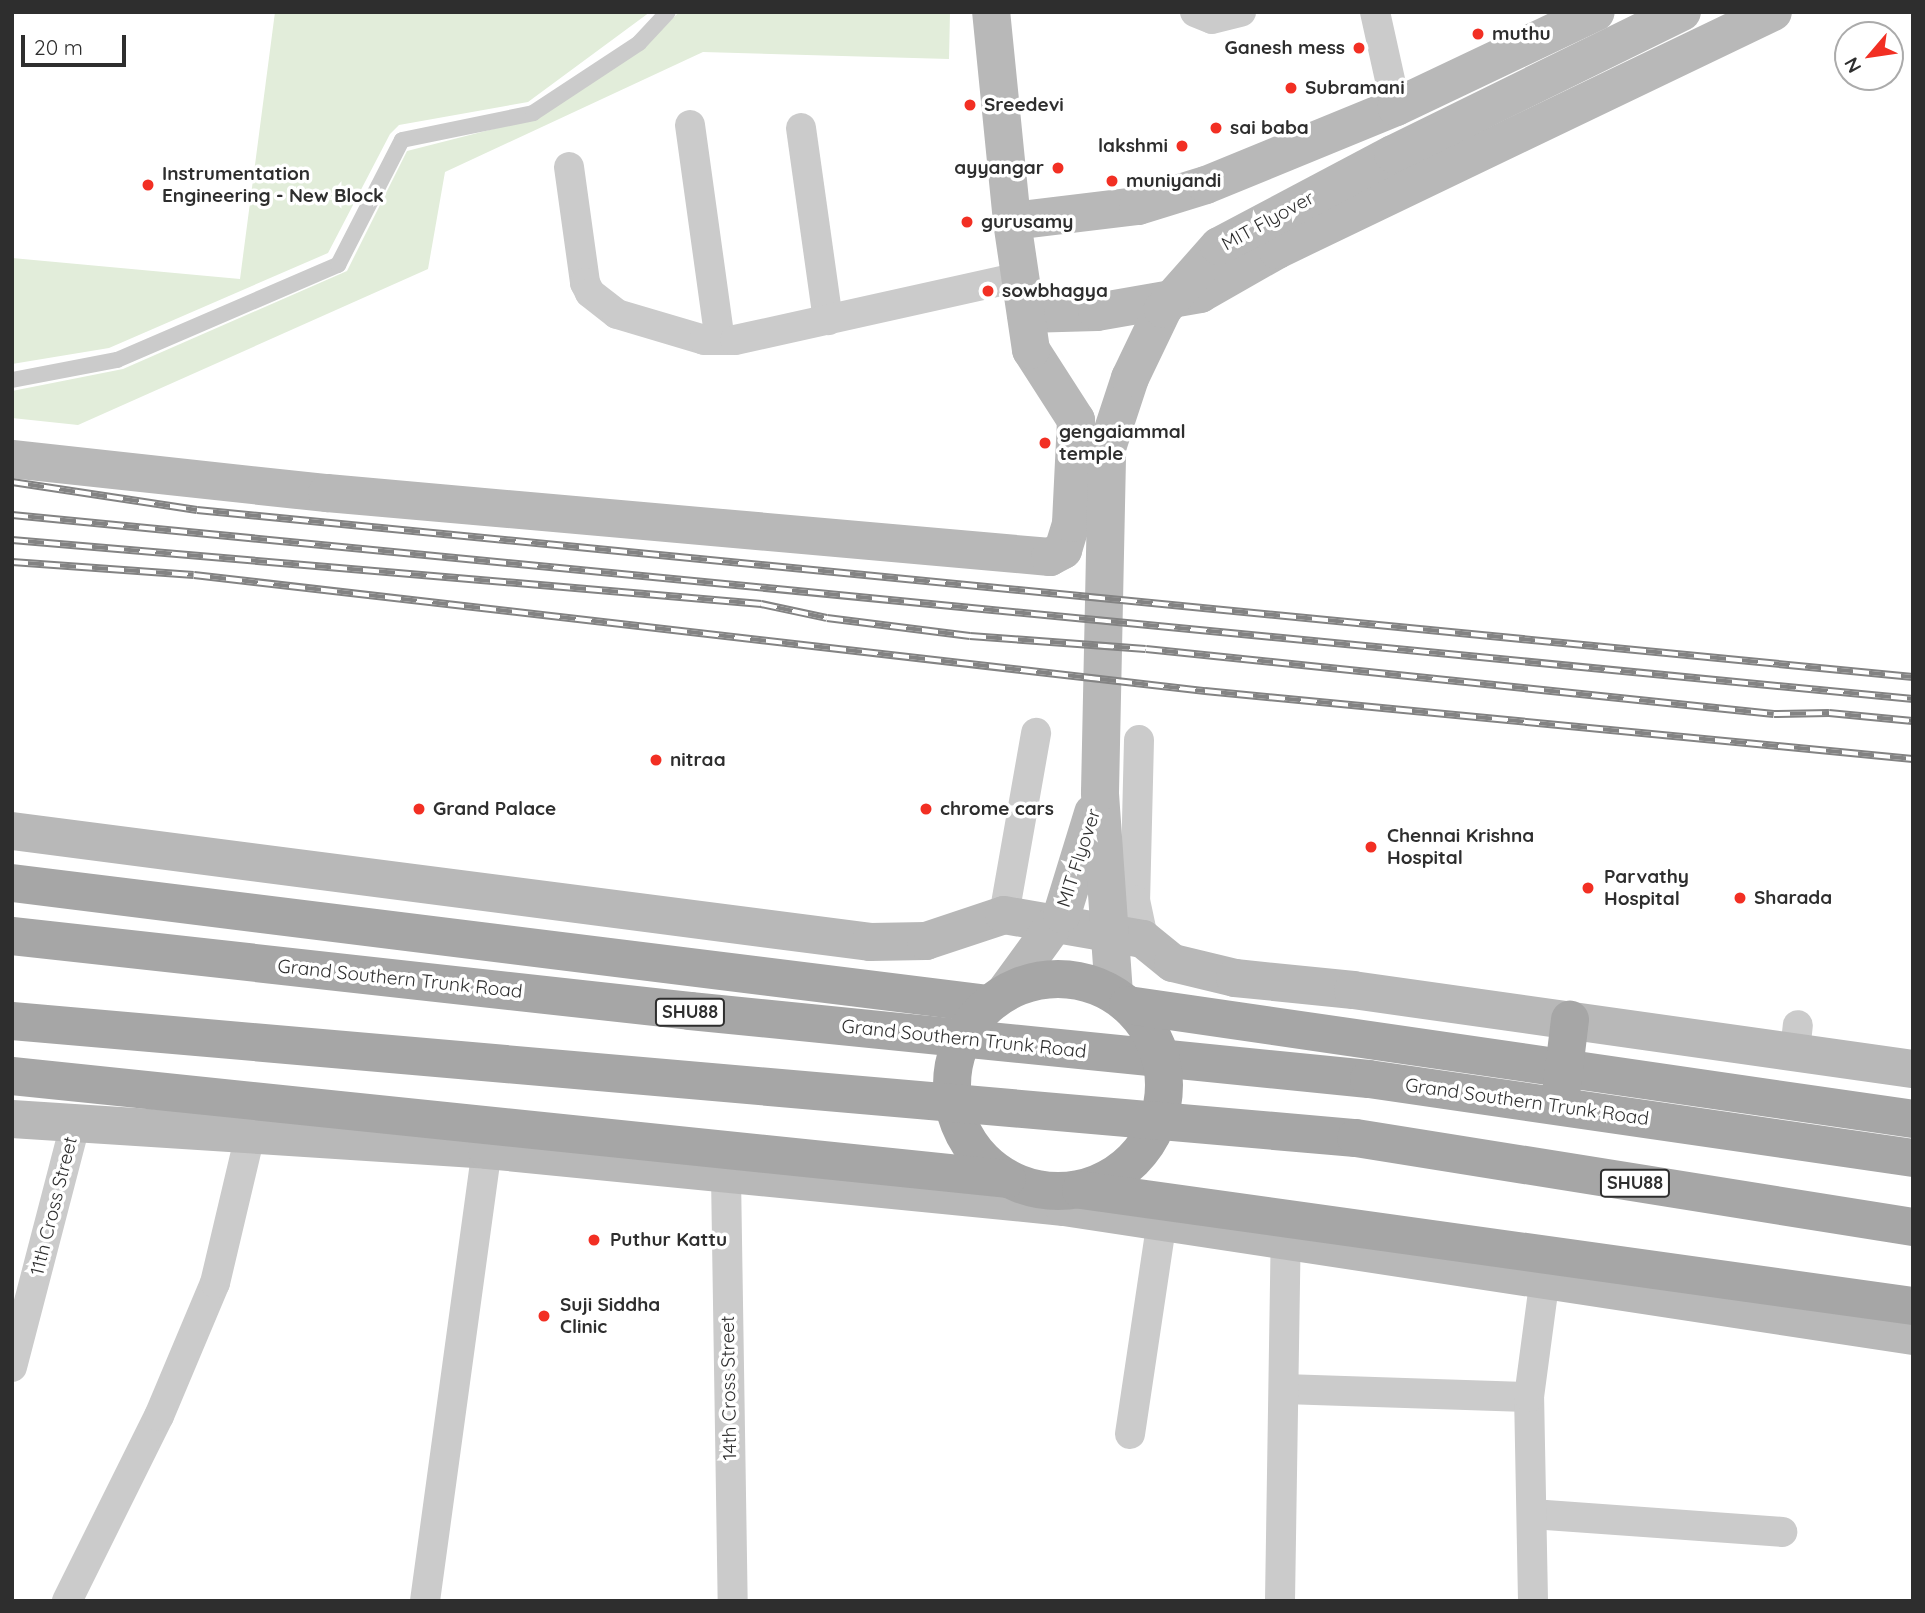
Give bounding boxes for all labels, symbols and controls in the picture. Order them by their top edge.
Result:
scale bar [24,21,130,65]
north arrow [1834,21,1904,91]
place label: muthu [1492,23,1551,45]
marker: muthu [1470,26,1486,42]
text: 20 m [34,34,83,60]
place label: Ganesh mess [1224,37,1345,59]
marker: Ganesh mess [1351,40,1367,56]
text: N [1839,53,1866,77]
place label: Subramani [1305,77,1405,99]
marker: Subramani [1283,80,1299,96]
place label: Sreedevi [984,94,1064,116]
marker: Sreedevi [962,97,978,113]
place label: sai baba [1230,117,1309,139]
marker: sai baba [1208,120,1224,136]
place label: lakshmi [1098,135,1168,157]
marker: lakshmi [1174,138,1190,154]
place label: ayyangar [954,157,1044,179]
marker: ayyangar [1050,160,1066,176]
place label: Instrumentation Engineering - New Block [162,163,384,207]
place label: muniyandi [1126,170,1221,192]
marker: muniyandi [1104,173,1120,189]
marker: Instrumentation Engineering - New Block [140,177,156,193]
street label: MIT Flyover [1218,186,1318,256]
place label: gurusamy [981,211,1073,233]
marker: gurusamy [959,214,975,230]
place label: sowbhagya [1002,280,1108,302]
marker: sowbhagya [980,283,996,299]
place label: gengaiammal temple [1059,421,1186,465]
marker: gengaiammal temple [1037,435,1053,451]
place label: nitraa [670,749,726,771]
marker: nitraa [648,752,664,768]
place label: Grand Palace [433,798,556,820]
place label: chrome cars [940,798,1054,820]
marker: Grand Palace [411,801,427,817]
marker: chrome cars [918,801,934,817]
street label: MIT Flyover [1052,806,1106,910]
place label: Chennai Krishna Hospital [1387,825,1534,869]
marker: Chennai Krishna Hospital [1361,837,1381,857]
place label: Parvathy Hospital [1604,866,1689,910]
marker: Parvathy Hospital [1578,878,1598,898]
place label: Sharada [1754,887,1832,909]
marker: Sharada [1732,890,1748,906]
street label: Grand Southern Trunk Road [277,955,523,1003]
road number: SHU88 [653,998,727,1027]
street label: Grand Southern Trunk Road [841,1015,1087,1063]
street label: Grand Southern Trunk Road [1404,1074,1650,1130]
street label: 11th Cross Street [26,1134,82,1278]
road number: SHU88 [1598,1168,1672,1198]
place label: Puthur Kattu [610,1229,727,1251]
marker: Puthur Kattu [584,1230,604,1250]
place label: Suji Siddha Clinic [560,1294,660,1338]
marker: Suji Siddha Clinic [534,1306,554,1326]
street label: 14th Cross Street [716,1315,742,1461]

